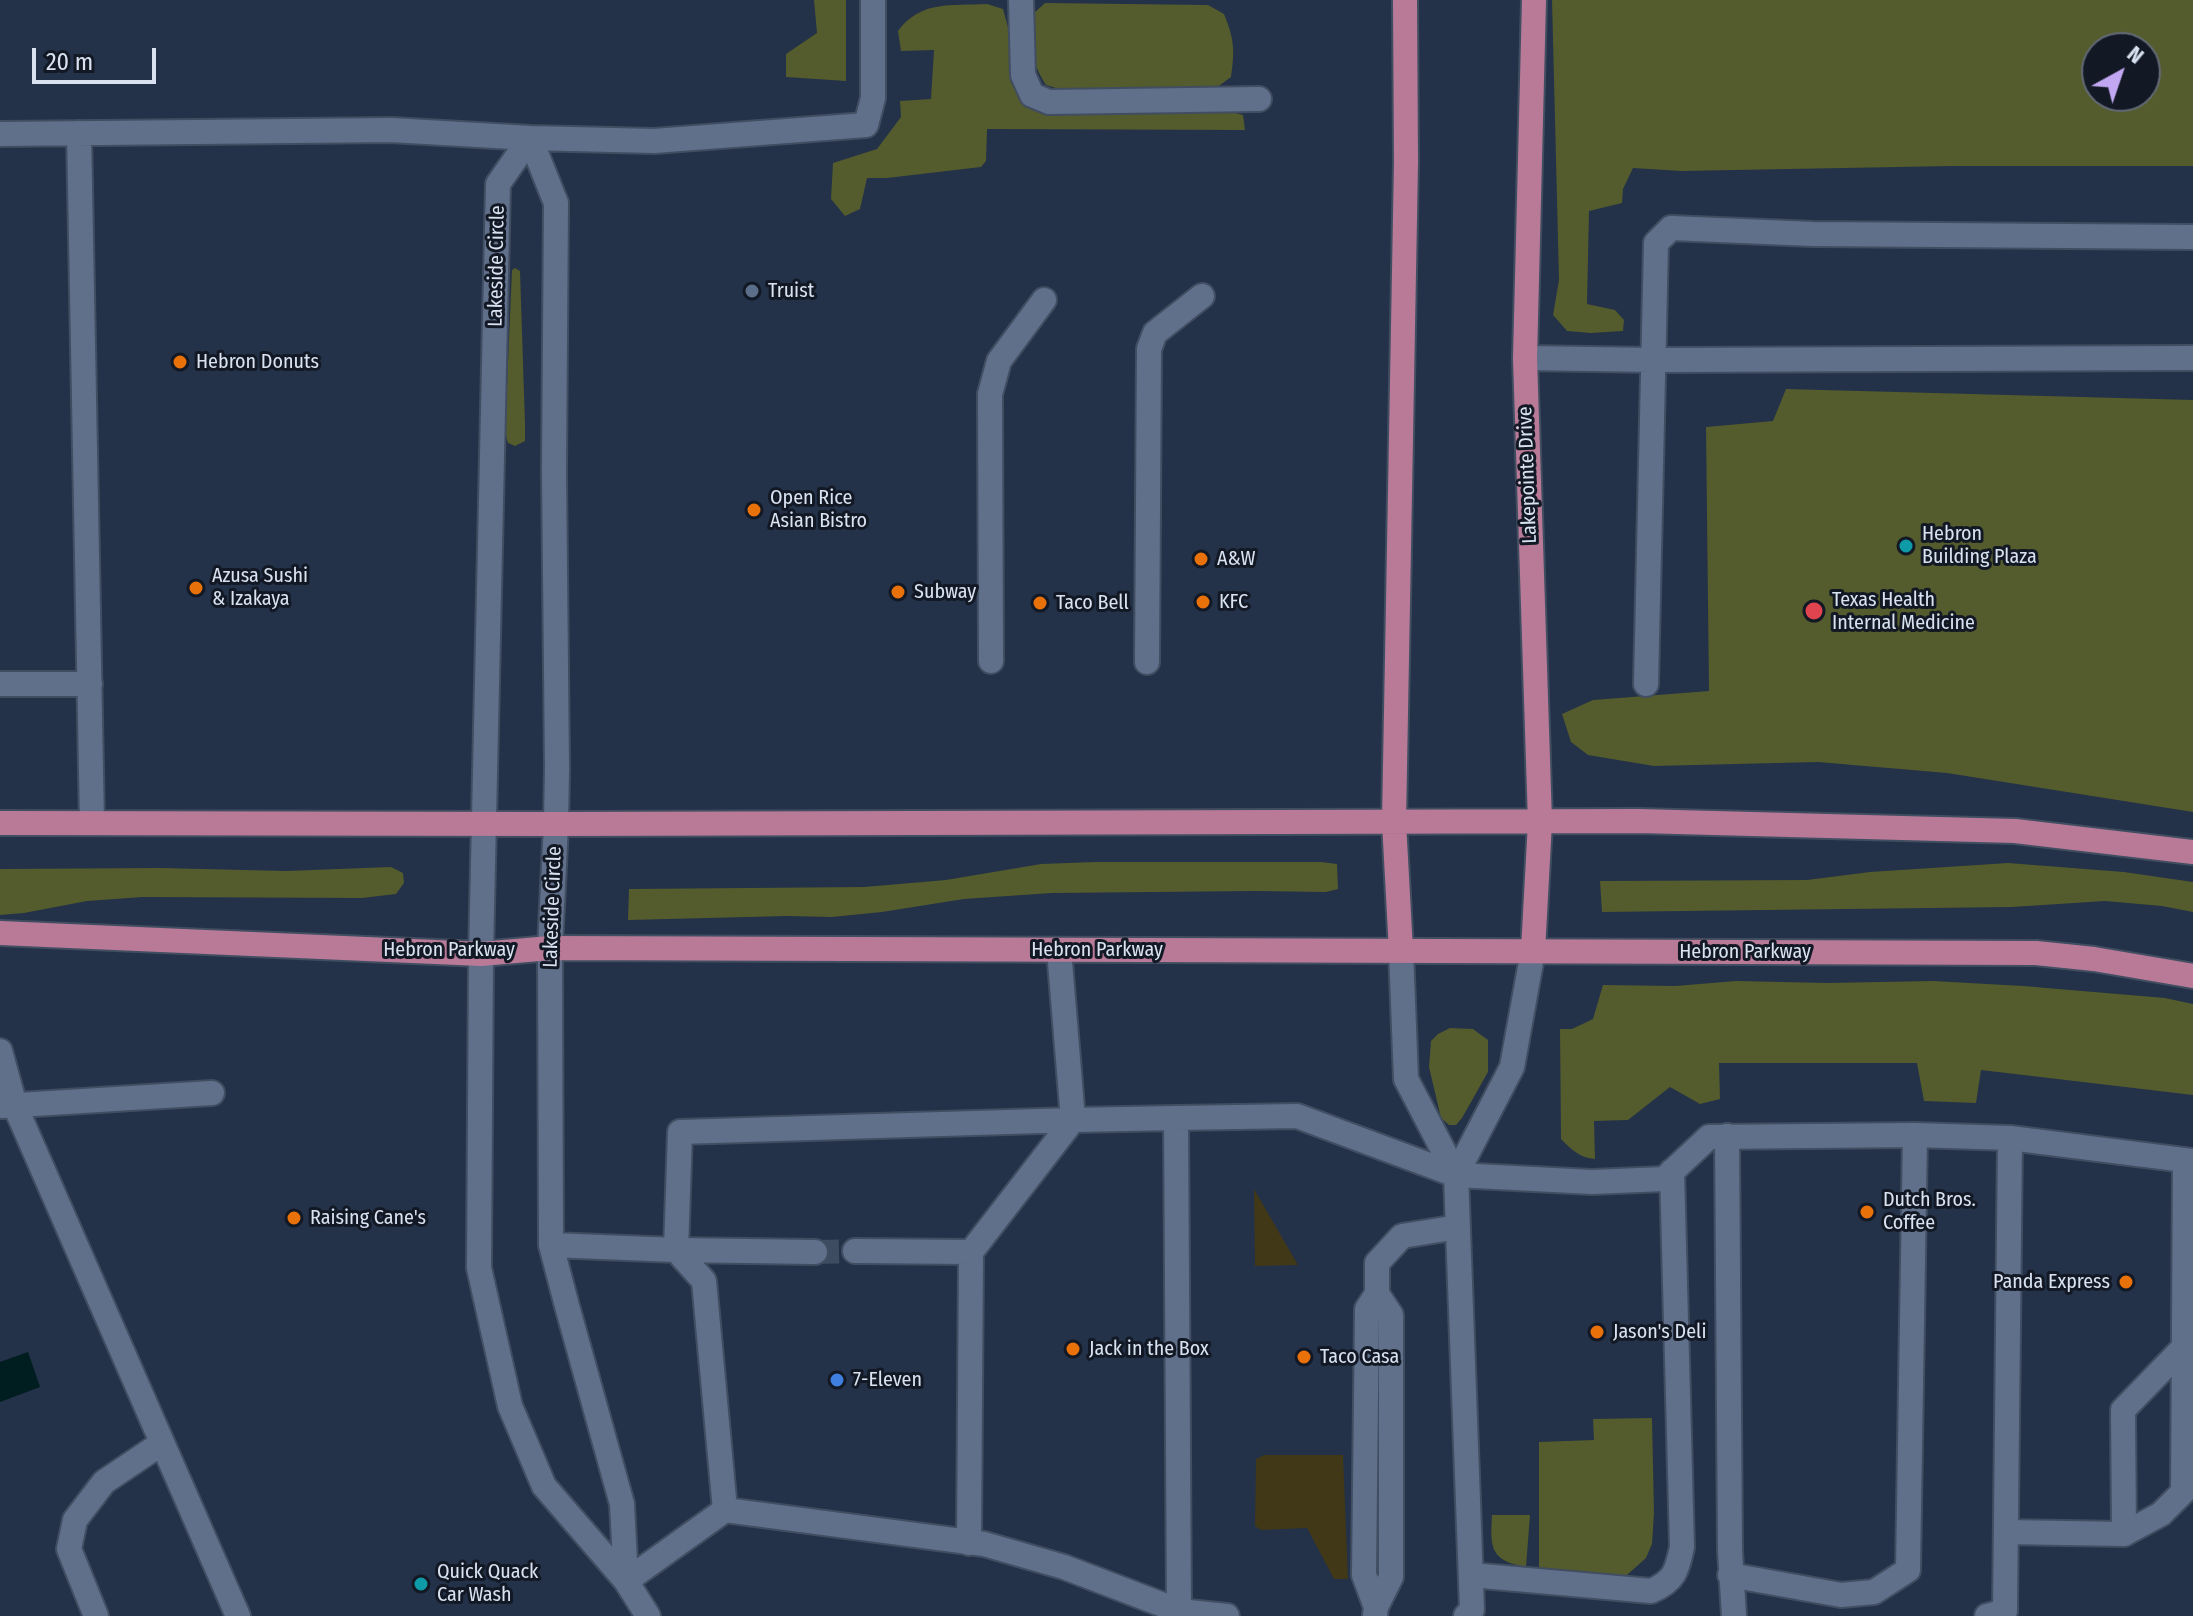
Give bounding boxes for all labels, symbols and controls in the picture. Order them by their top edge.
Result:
scale bar [36,32,160,82]
north arrow [2081,32,2161,112]
text: N [2122,40,2149,69]
text: 20 m [46,48,93,76]
street label: Lakeside Circle [484,205,510,327]
place label: Truist [768,279,814,303]
marker: Truist [743,282,761,300]
place label: Hebron Donuts [196,350,319,374]
marker: Hebron Donuts [171,353,189,371]
street label: Lakepointe Drive [1514,406,1542,544]
place label: Open Rice Asian Bistro [770,486,867,533]
marker: Open Rice Asian Bistro [745,501,763,519]
place label: Hebron Building Plaza [1922,522,2037,569]
marker: Hebron Building Plaza [1897,537,1915,555]
place label: A&W [1217,547,1256,571]
marker: A&W [1192,550,1210,568]
place label: Azusa Sushi & Izakaya [212,564,308,611]
marker: Azusa Sushi & Izakaya [187,579,205,597]
place label: Subway [914,580,976,604]
marker: Subway [889,583,907,601]
place label: Texas Health Internal Medicine [1832,588,1975,635]
place label: KFC [1219,590,1248,614]
place label: Taco Bell [1056,591,1129,615]
marker: KFC [1194,593,1212,611]
marker: Taco Bell [1031,594,1049,612]
marker: Texas Health Internal Medicine [1803,600,1825,622]
street label: Lakeside Circle [539,846,567,968]
street label: Hebron Parkway [383,938,515,962]
street label: Hebron Parkway [1031,938,1163,962]
street label: Hebron Parkway [1679,940,1811,964]
place label: Dutch Bros. Coffee [1883,1188,1976,1235]
marker: Dutch Bros. Coffee [1858,1203,1876,1221]
place label: Raising Cane's [310,1206,426,1230]
marker: Raising Cane's [285,1209,303,1227]
place label: Panda Express [1993,1270,2110,1294]
marker: Panda Express [2117,1273,2135,1291]
place label: Jason's Deli [1613,1320,1706,1344]
marker: Jason's Deli [1588,1323,1606,1341]
place label: Jack in the Box [1089,1337,1209,1361]
marker: Jack in the Box [1064,1340,1082,1358]
place label: Taco Casa [1320,1345,1399,1369]
marker: Taco Casa [1295,1348,1313,1366]
place label: 7-Eleven [853,1368,922,1392]
marker: 7-Eleven [828,1371,846,1389]
place label: Quick Quack Car Wash [437,1560,538,1607]
marker: Quick Quack Car Wash [412,1575,430,1593]

